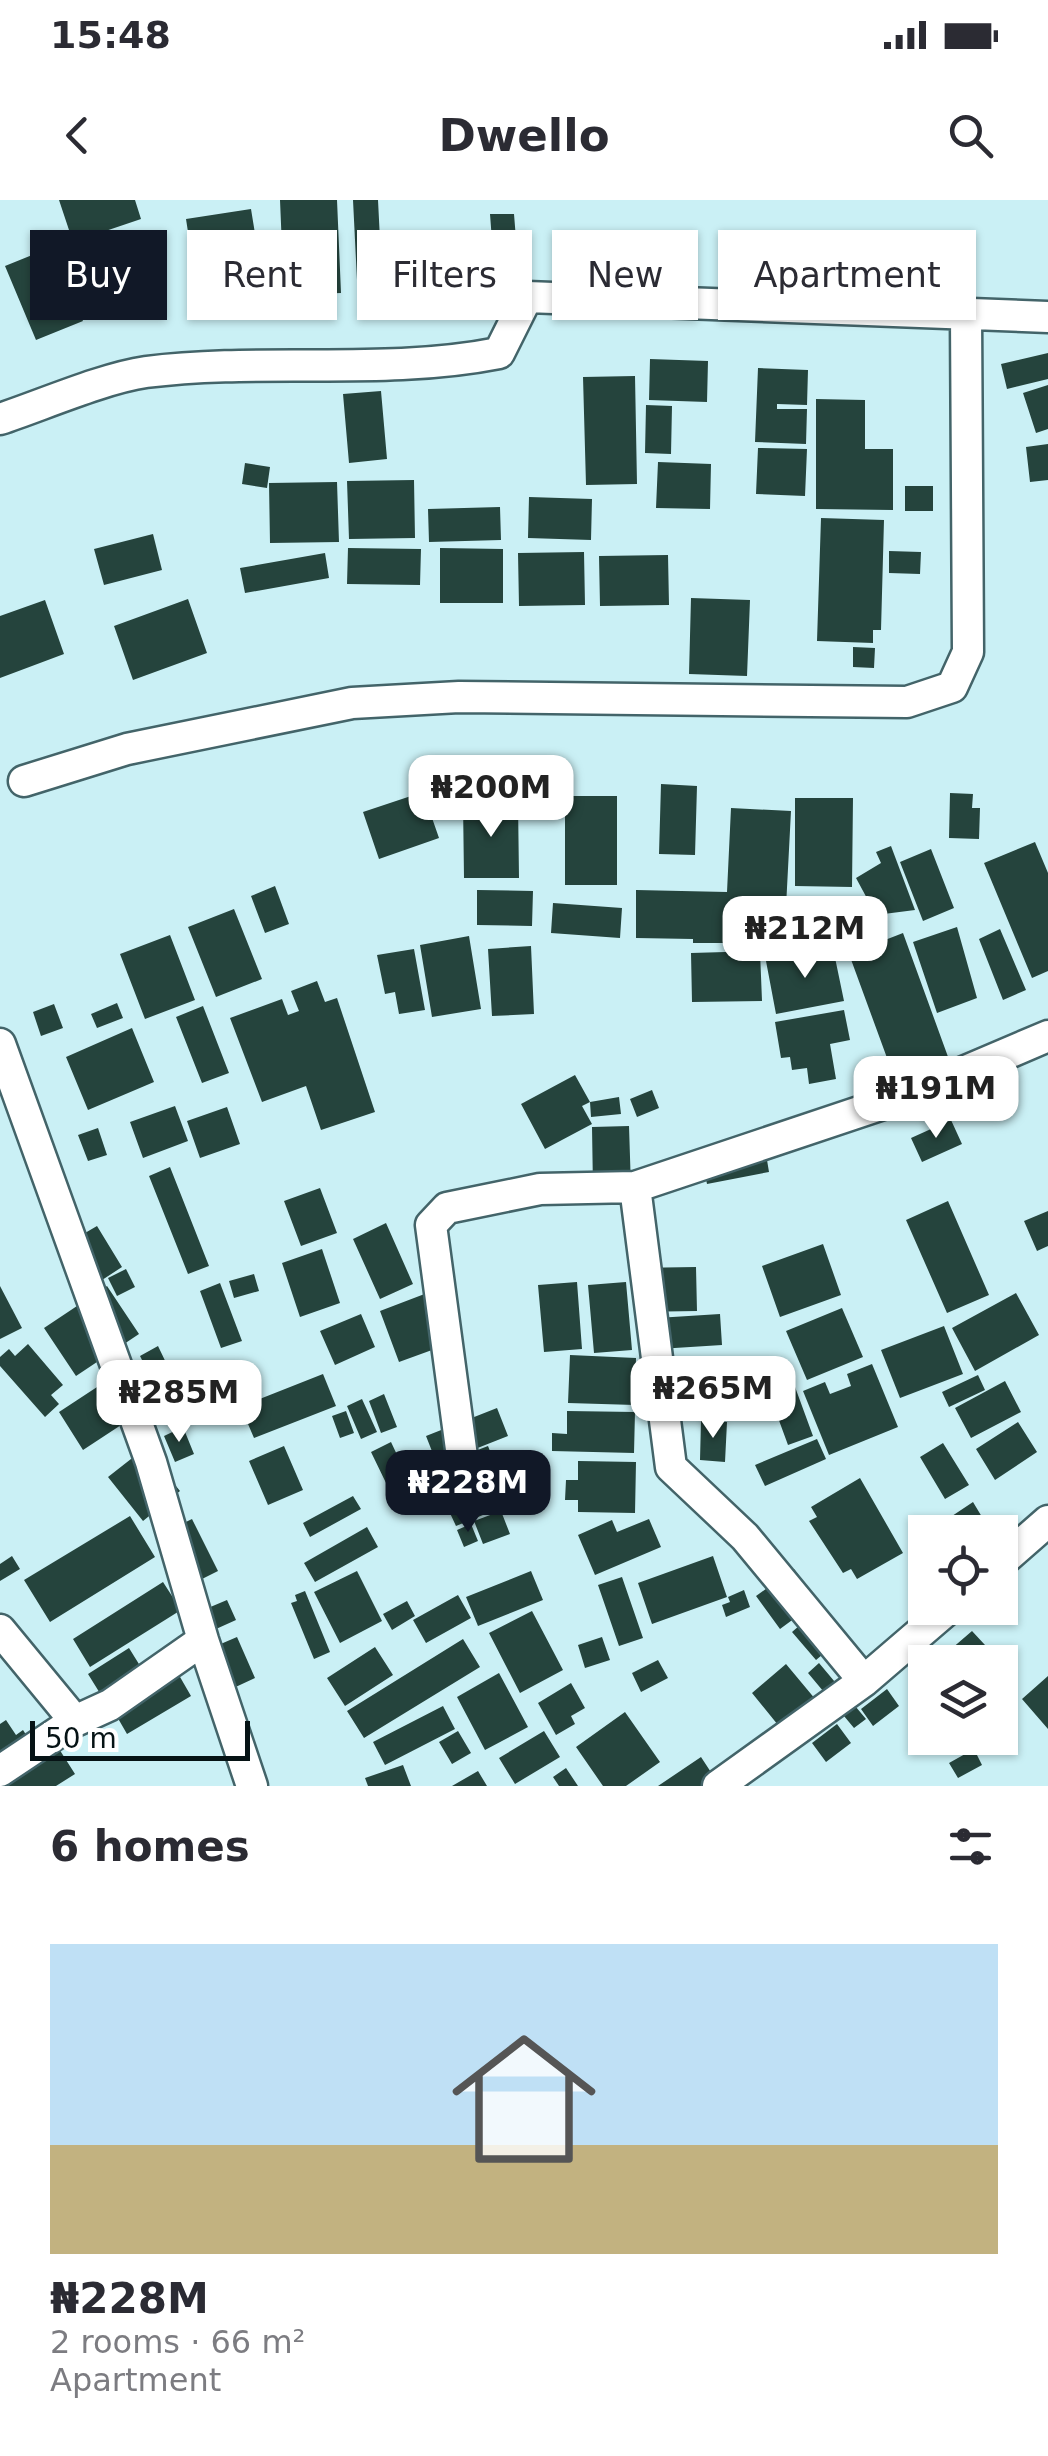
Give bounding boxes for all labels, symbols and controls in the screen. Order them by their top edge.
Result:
text: 15:48 [50,13,171,57]
icon: back [50,108,105,163]
icon: search [943,108,998,163]
text: Dwello [438,109,610,162]
chip: Buy [30,230,167,320]
chip: Rent [187,230,337,320]
chip: Filters [357,230,532,320]
chip: New [552,230,698,320]
chip: Apartment [718,230,976,320]
pin: ₦200M [421,755,561,840]
text: ₦200M [431,768,551,806]
pin: ₦212M [735,896,875,981]
text: ₦212M [745,909,865,947]
pin: ₦191M [866,1056,1006,1141]
text: ₦191M [876,1069,996,1107]
pin: ₦265M [643,1356,783,1441]
pin: ₦285M [109,1360,249,1445]
text: ₦265M [653,1369,773,1407]
text: ₦285M [119,1373,239,1411]
pin: ₦228M [398,1450,538,1535]
text: ₦228M [408,1463,528,1501]
map controls [908,1515,1018,1755]
button: locate [908,1515,1018,1625]
button: layers [908,1645,1018,1755]
scale bar [30,1716,250,1760]
text: 50 m [45,1722,117,1755]
icon: filters [943,1819,998,1874]
text: 6 homes [50,1822,250,1871]
icon: home [434,2009,614,2189]
text: ₦228M [50,2274,209,2323]
text: 2 rooms · 66 m² [50,2323,305,2361]
text: Apartment [50,2361,221,2399]

